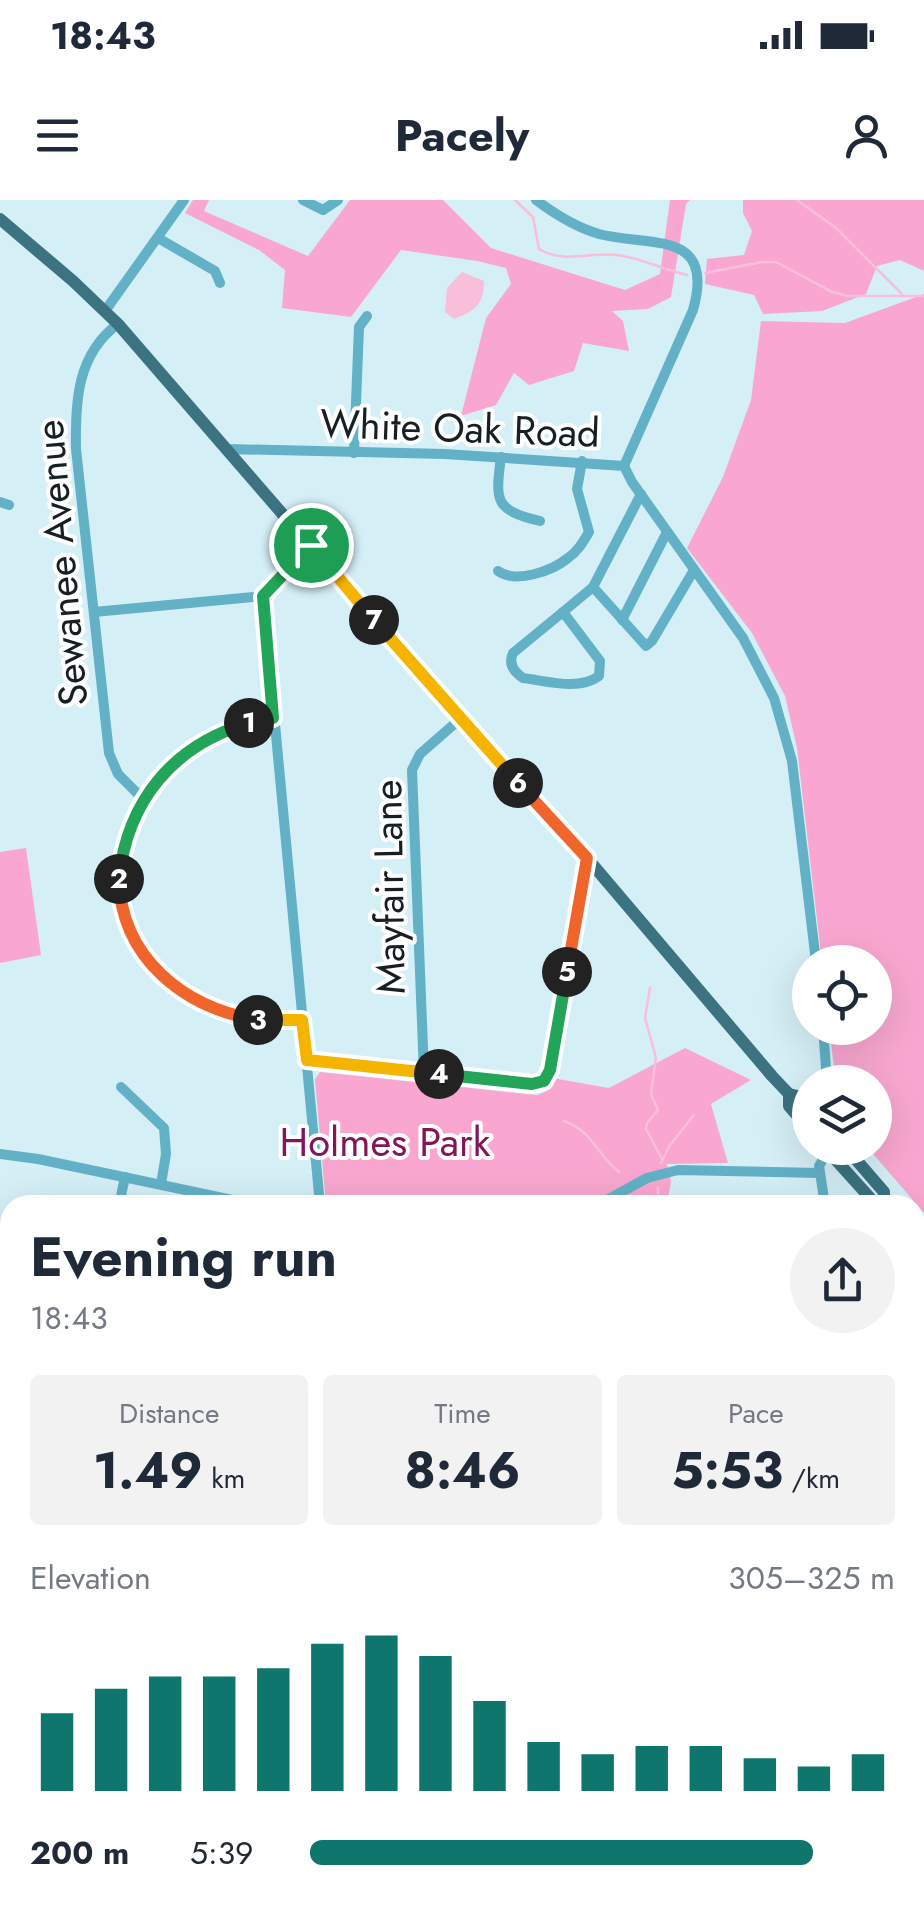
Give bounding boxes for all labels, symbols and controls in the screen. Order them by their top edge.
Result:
text: 18:43 [50,8,156,63]
text: Pacely [395,103,529,168]
icon: menu [30,108,85,163]
icon: person [839,108,894,163]
street label: White Oak Road [319,394,601,462]
street label: Sewanee Avenue [20,417,102,709]
pin [269,503,354,588]
icon: arrive [284,518,339,573]
pin: 7 [349,595,399,645]
text: 7 [366,599,382,640]
pin: 1 [224,698,274,748]
text: 1 [242,702,256,743]
pin: 6 [493,758,543,808]
text: 6 [509,762,527,803]
street label: Mayfair Lane [358,779,420,995]
pin: 2 [94,854,144,904]
text: 2 [110,858,128,899]
map controls [792,945,892,1165]
button: locate [792,945,892,1045]
pin: 5 [542,947,592,997]
text: 5 [558,951,576,992]
pin: 3 [233,995,283,1045]
text: 3 [249,999,267,1040]
pin: 4 [414,1049,464,1099]
text: 4 [429,1053,449,1094]
button: layers [792,1065,892,1165]
park label: Holmes Park [280,1113,491,1171]
text: Evening run [30,1217,337,1297]
button: share [790,1228,895,1333]
text: 18:43 [30,1295,108,1341]
text: Distance [119,1393,219,1434]
text: Time [434,1393,491,1434]
text: Pace [728,1393,784,1434]
text: 1.49 [93,1434,203,1507]
text: 8:46 [405,1434,520,1507]
text: 5:53 [672,1434,783,1507]
text: km [203,1458,245,1499]
text: /km [783,1458,840,1499]
text: Elevation [30,1555,151,1601]
text: 305–325 m [728,1555,895,1601]
text: 200 m [30,1830,129,1876]
text: 5:39 [190,1830,254,1876]

